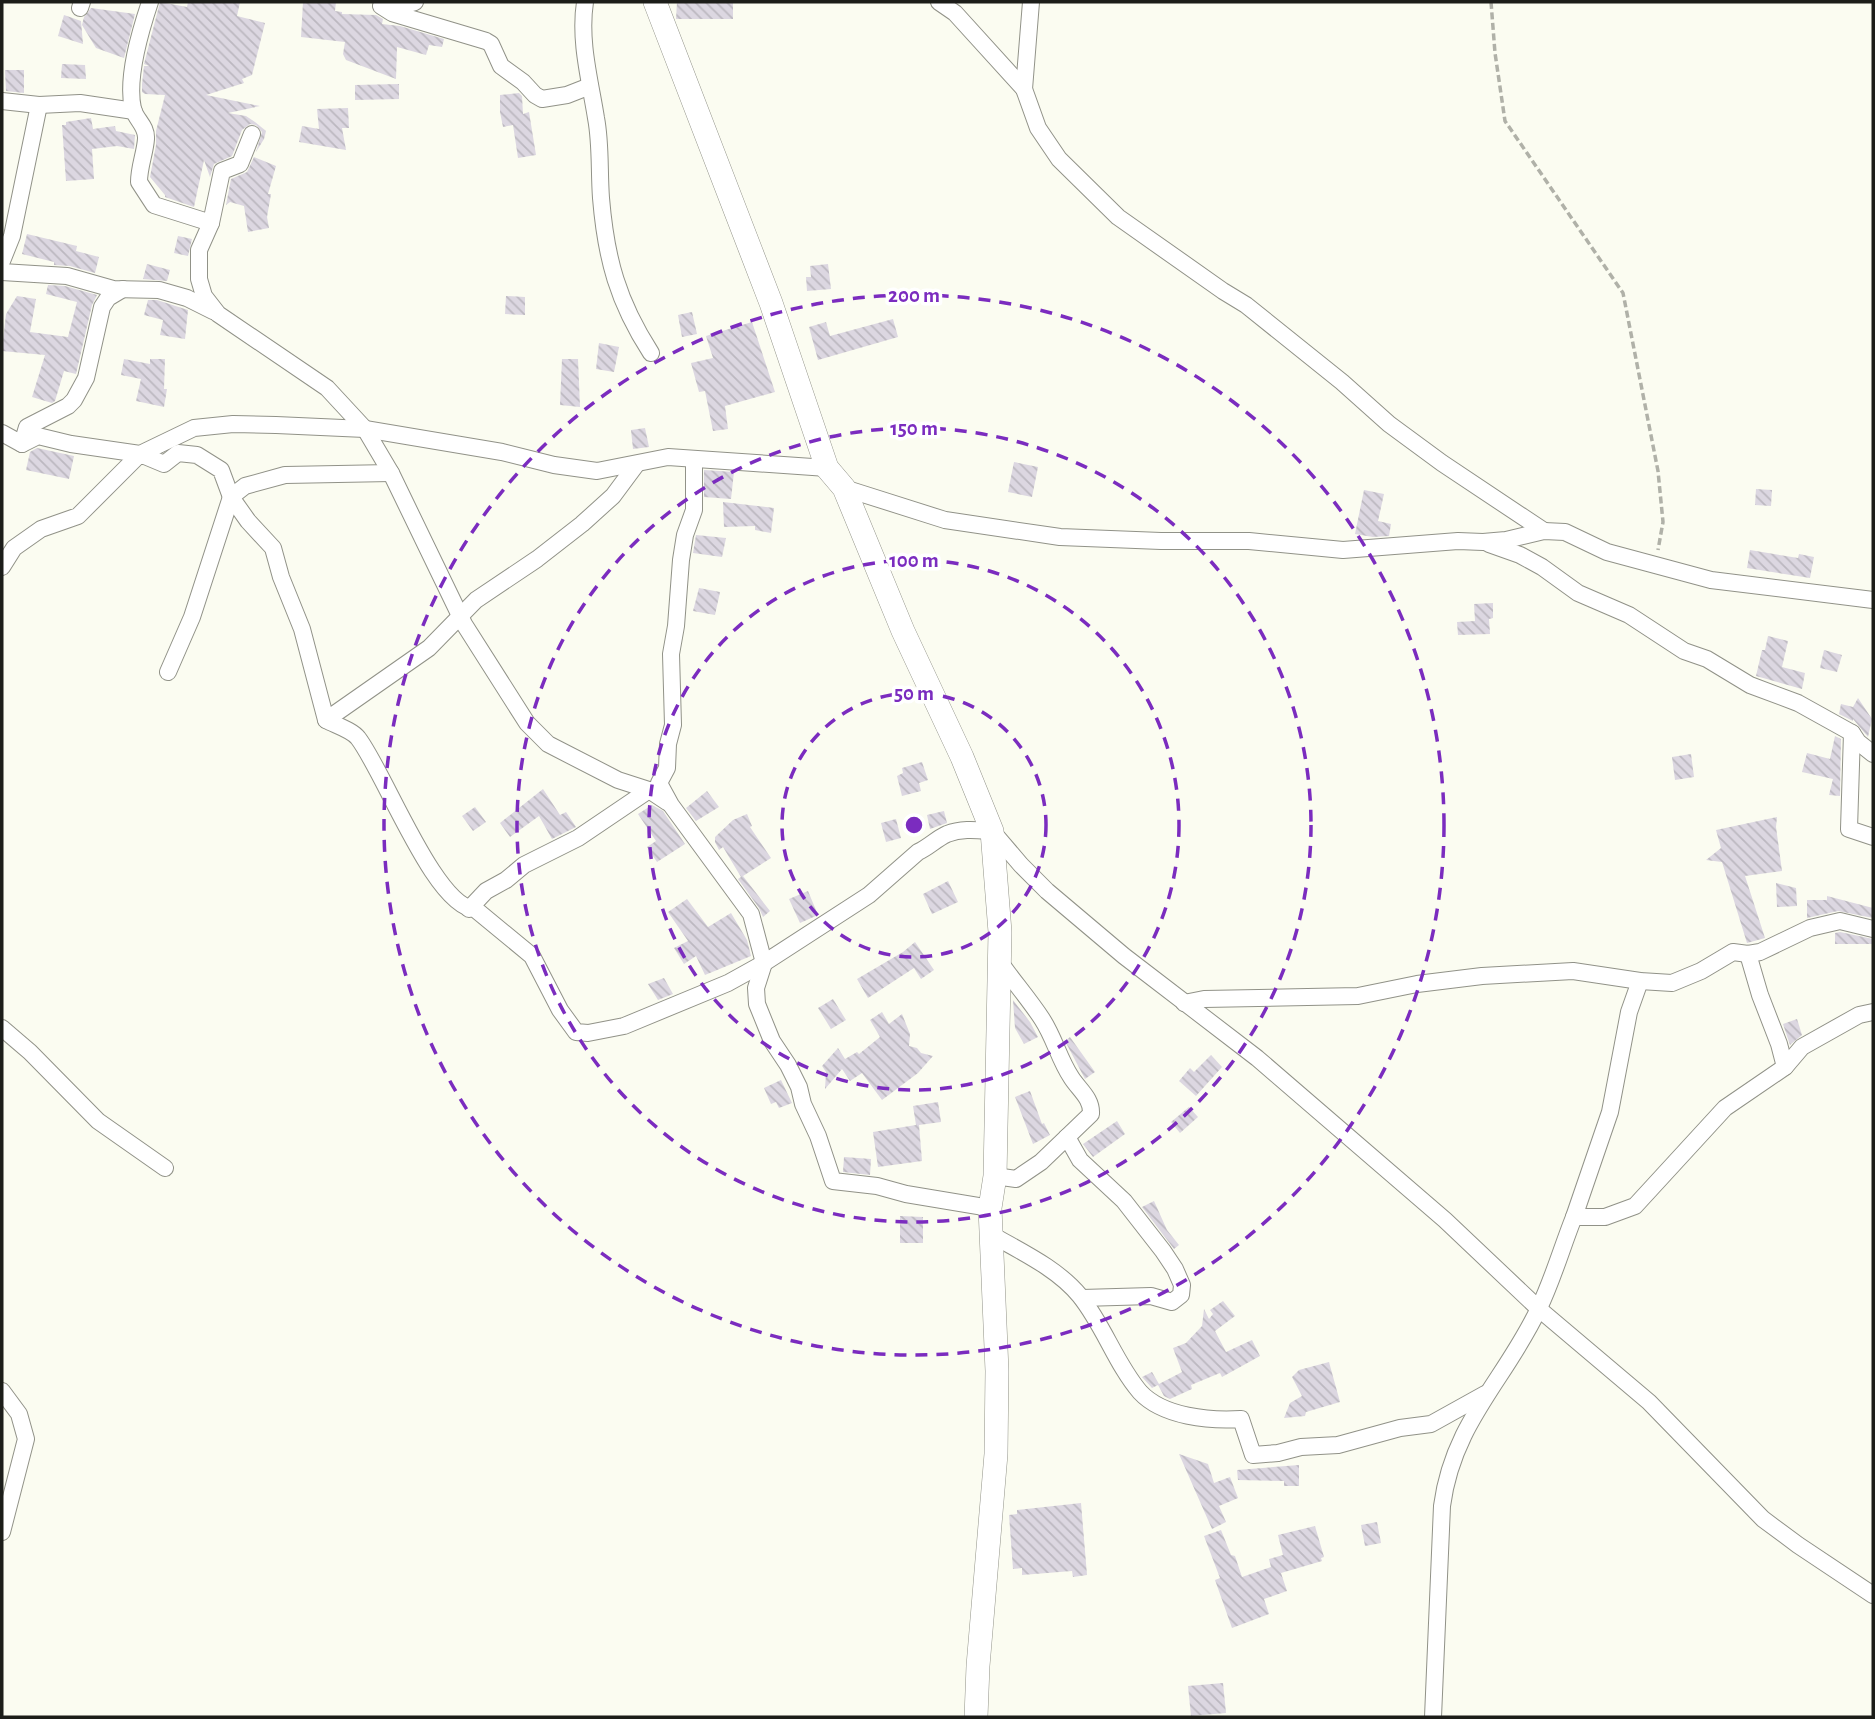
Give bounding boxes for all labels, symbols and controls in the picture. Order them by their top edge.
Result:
text: 200 m [888,285,940,306]
text: 150 m [890,418,938,439]
text: 100 m [889,550,939,571]
text: 50 m [894,683,934,704]
centre of rings [902,813,926,837]

